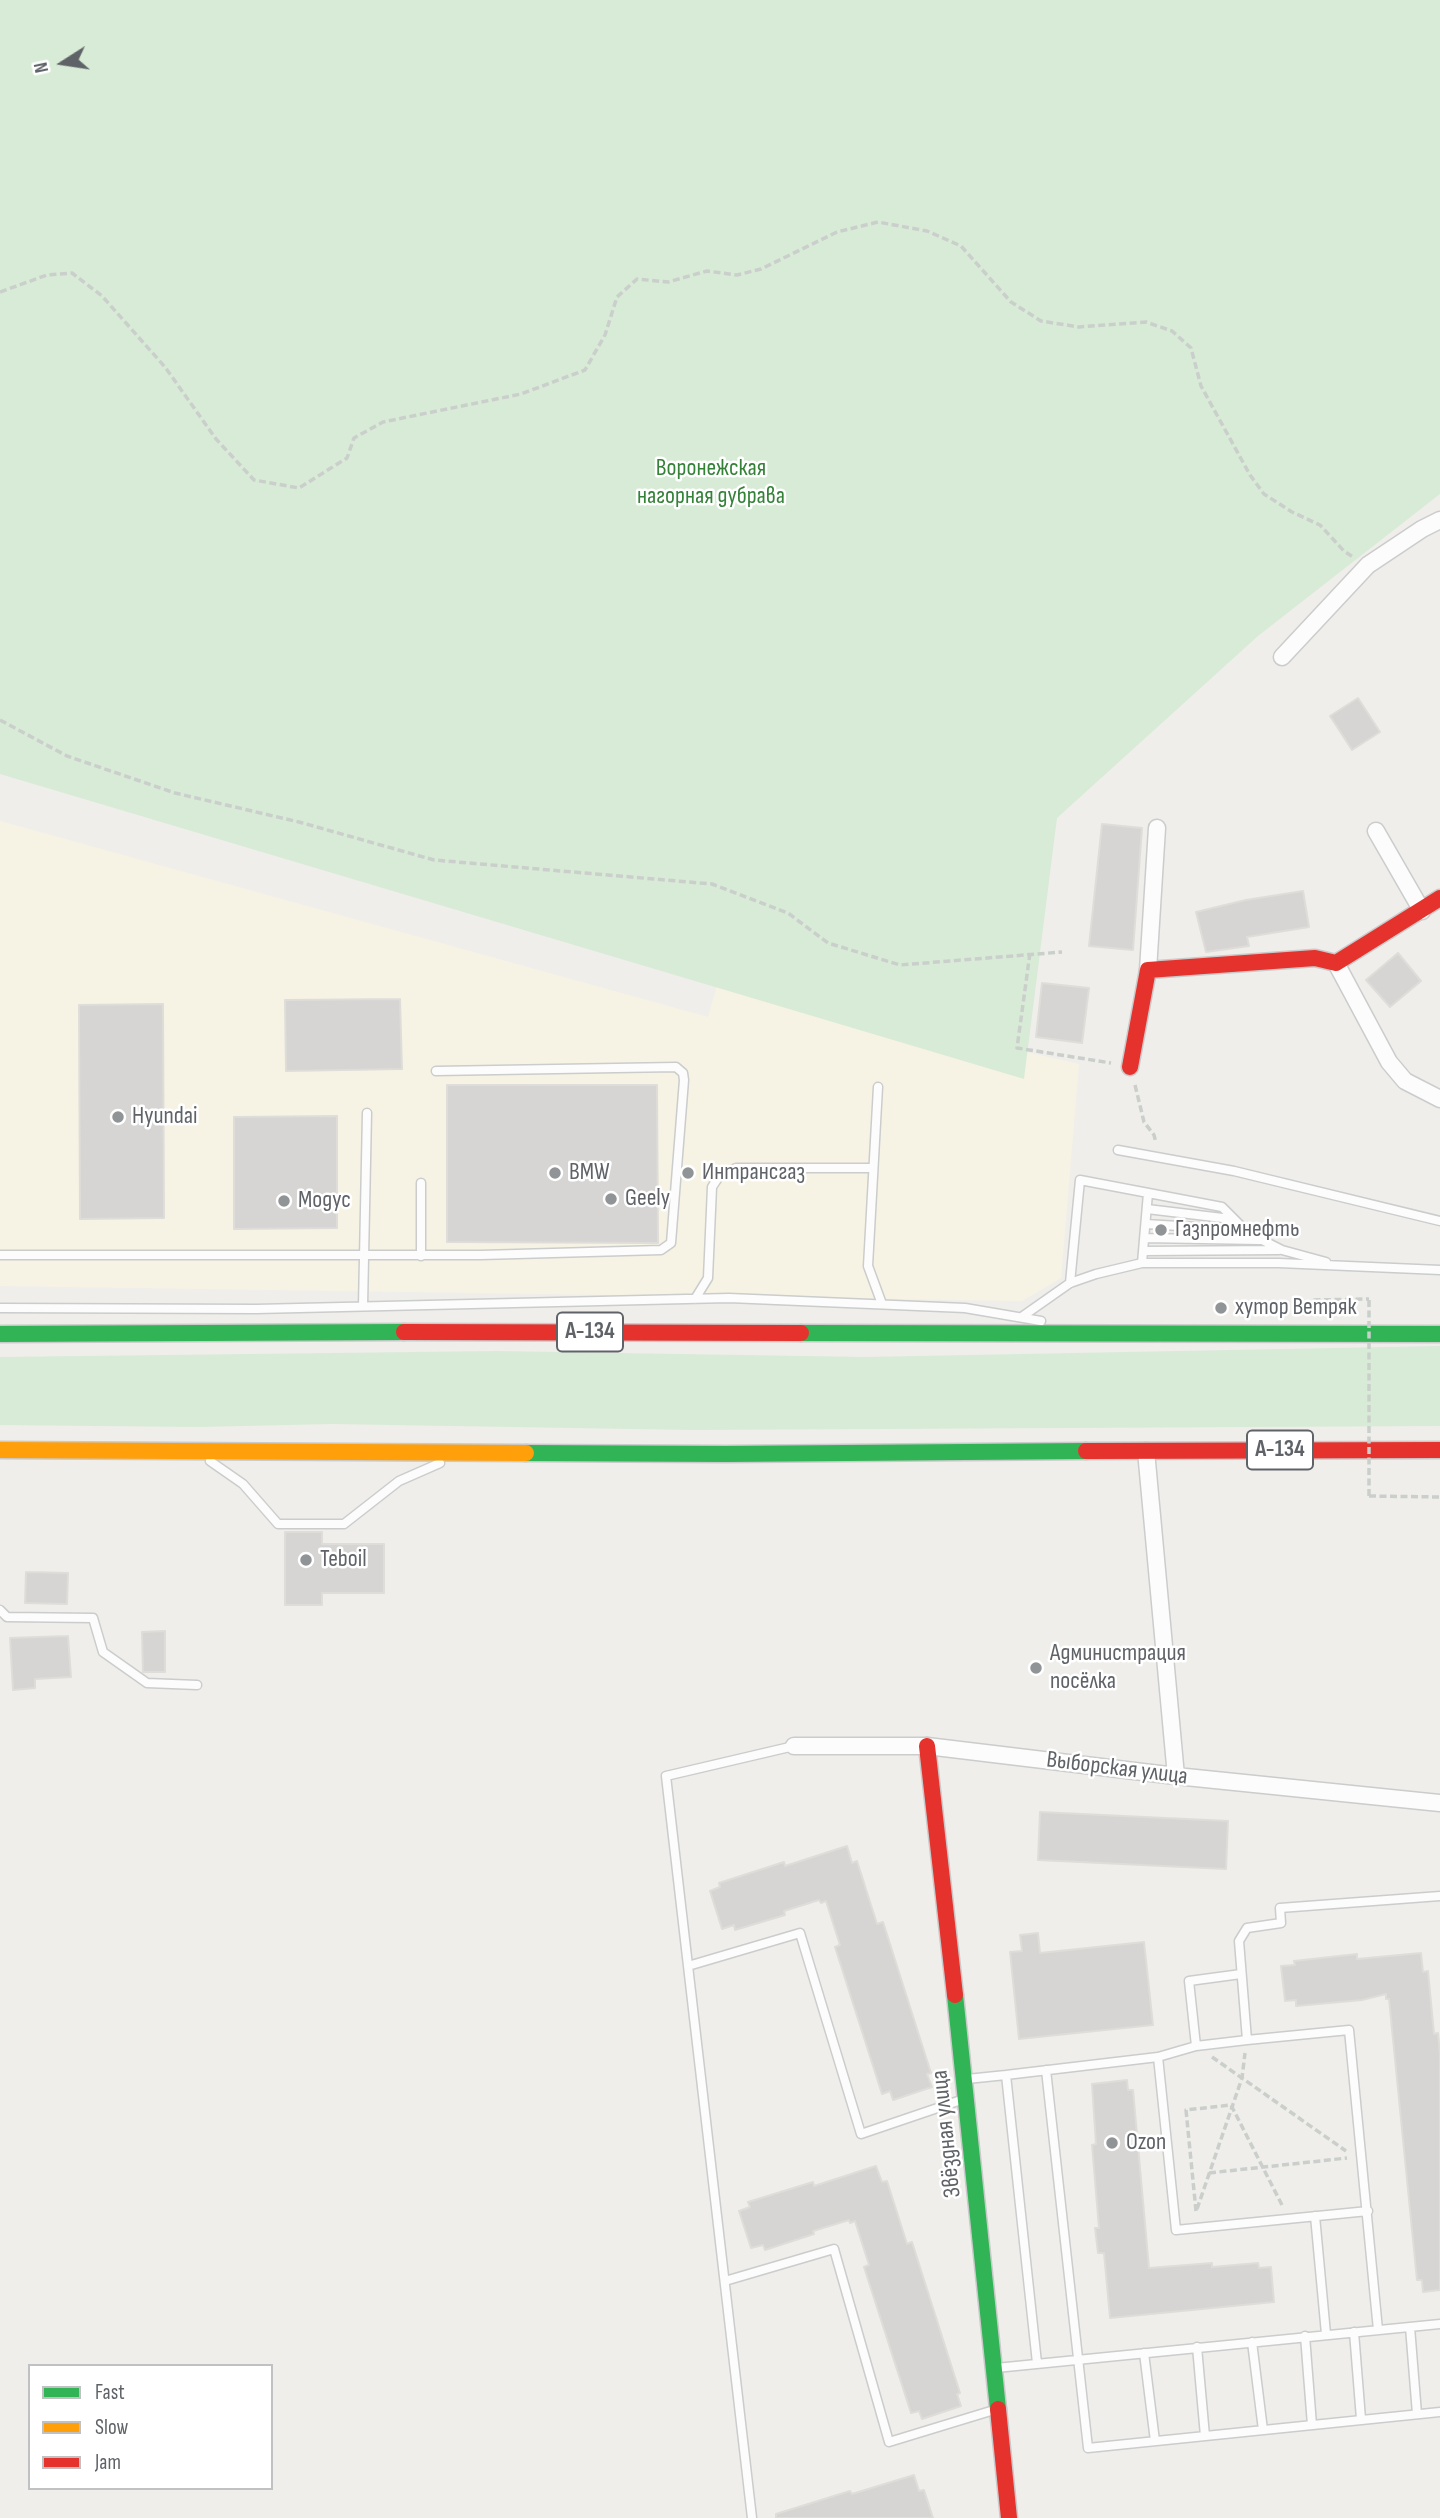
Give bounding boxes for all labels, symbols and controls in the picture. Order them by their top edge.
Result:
north arrow [28,28,98,98]
text: N [30,60,54,75]
park label: Воронежская нагорная дубрава [637,455,785,511]
place label: Hyundai [132,1103,197,1131]
marker: Hyundai [110,1109,126,1125]
place label: BMW [569,1159,610,1187]
place label: Интрансгаз [702,1159,805,1187]
marker: BMW [547,1165,563,1181]
marker: Интрансгаз [680,1165,696,1181]
place label: Geely [625,1185,670,1213]
place label: Модус [298,1187,351,1215]
marker: Geely [603,1191,619,1207]
marker: Модус [276,1193,292,1209]
place label: Газпромнефть [1175,1216,1299,1244]
marker: Газпромнефть [1153,1222,1169,1238]
place label: хутор Ветряк [1235,1294,1357,1322]
marker: хутор Ветряк [1213,1300,1229,1316]
road number: А-134 [557,1312,623,1352]
road number: А-134 [1247,1430,1313,1470]
place label: Teboil [320,1546,367,1574]
marker: Teboil [298,1552,314,1568]
place label: Администрация посёлка [1050,1640,1186,1696]
marker: Администрация посёлка [1028,1660,1044,1676]
street label: Выборская улица [1045,1746,1189,1792]
street label: Звёздная улица [926,2069,968,2199]
place label: Ozon [1126,2129,1166,2157]
marker: Ozon [1104,2135,1120,2151]
legend [28,2364,273,2490]
text: Fast [95,2380,125,2405]
text: Slow [95,2415,128,2440]
text: Jam [95,2450,121,2475]

